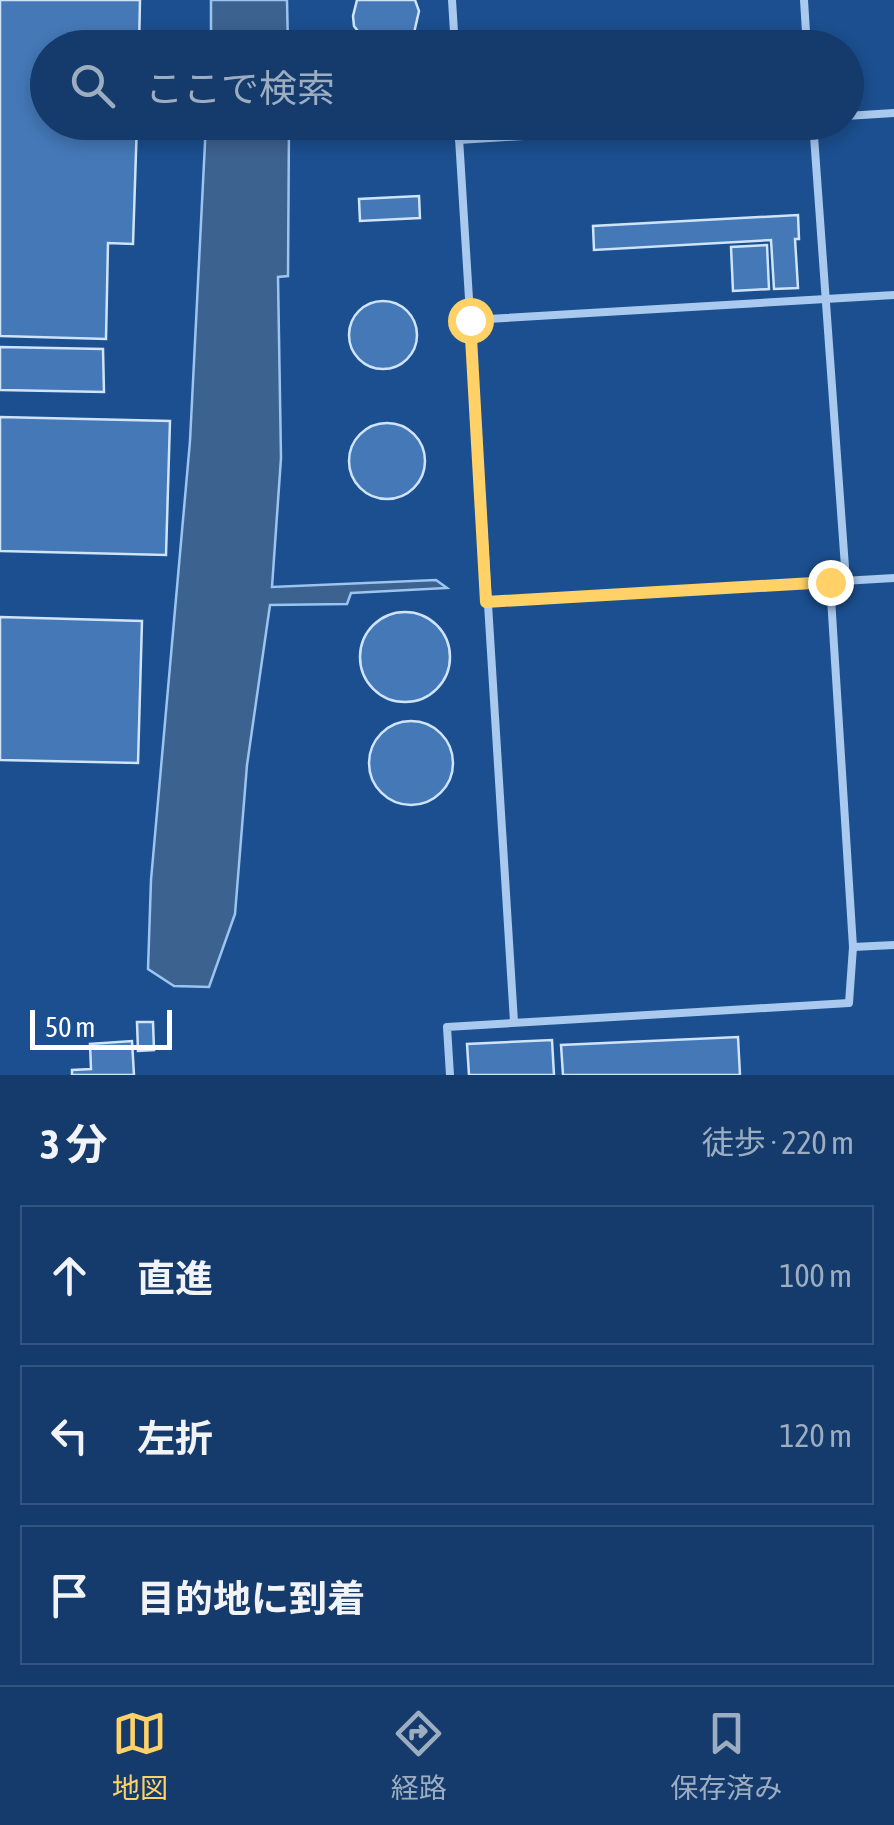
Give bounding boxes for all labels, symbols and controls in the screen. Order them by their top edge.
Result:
search box [30,30,864,140]
icon: search [65,58,120,113]
text: ここで検索 [145,67,335,110]
route start [448,298,494,344]
route end [808,560,854,606]
scale bar [30,1005,172,1050]
text: 50 m [45,1011,95,1043]
text: 3 分 [40,1120,108,1168]
text: 徒歩 · 220 m [702,1124,854,1161]
icon: ahead [42,1248,97,1303]
text: 直進 [137,1257,213,1300]
text: 100 m [779,1257,852,1294]
icon: left [42,1408,97,1463]
text: 左折 [137,1417,213,1460]
text: 120 m [779,1417,852,1454]
icon: arrive [42,1568,97,1623]
text: 目的地に到着 [137,1577,365,1620]
tab: 地図 [112,1706,168,1806]
tab: 経路 [391,1706,447,1806]
tab: 保存済み [670,1706,782,1806]

